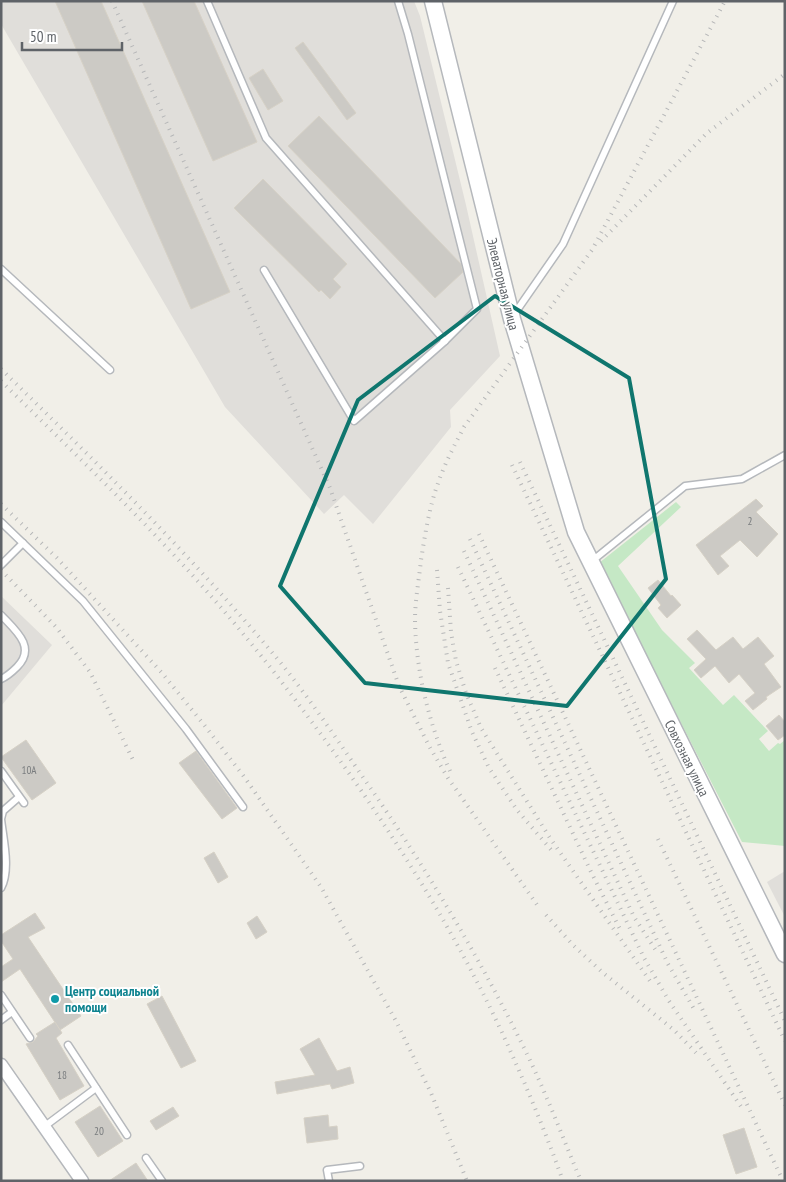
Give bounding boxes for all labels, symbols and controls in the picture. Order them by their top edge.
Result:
scale bar [22,20,122,52]
text: 50 m [30,27,56,46]
street label: Элеваторная улица [483,236,523,332]
house number: 2 [748,514,753,528]
street label: Совхозная улица [661,717,713,799]
house number: 10А [21,763,37,777]
place label: Центр социальной помощи [65,982,159,1016]
marker: Центр социальной помощи [49,993,61,1005]
house number: 18 [57,1068,67,1082]
house number: 20 [94,1124,104,1138]

